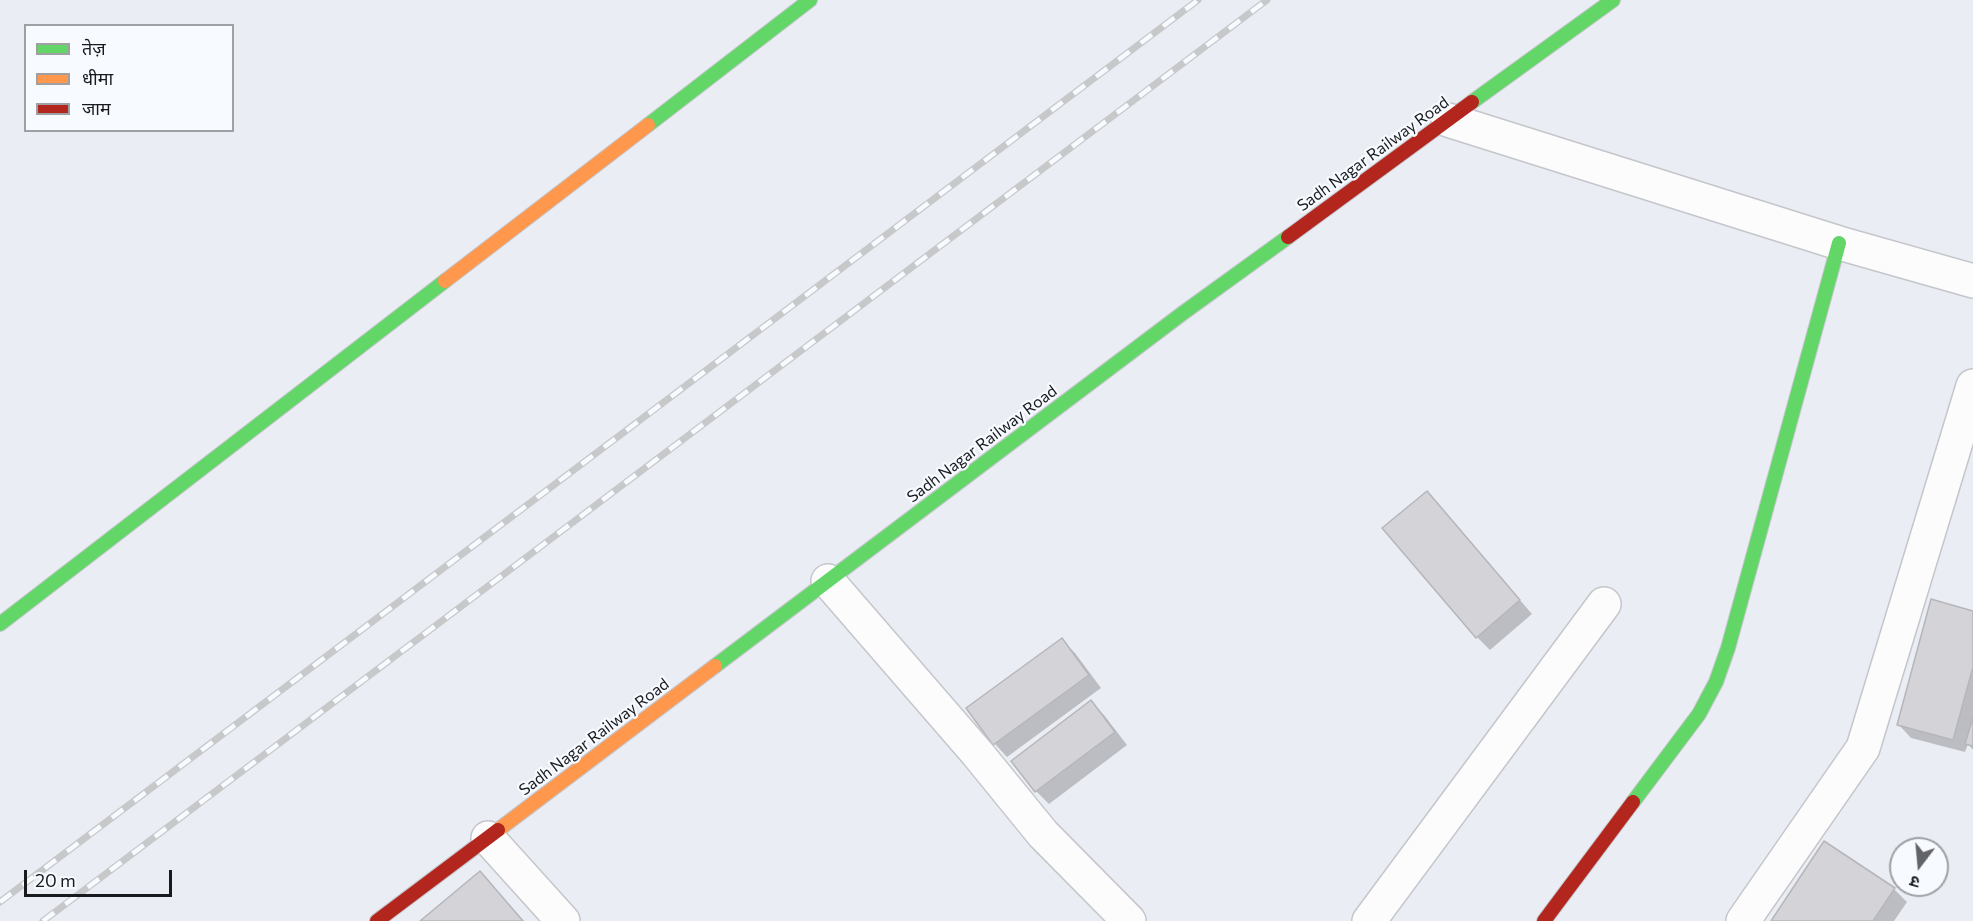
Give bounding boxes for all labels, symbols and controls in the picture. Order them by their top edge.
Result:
legend [24,24,234,132]
text: तेज़ [82,37,106,59]
text: धीमा [82,67,113,89]
street label: Sadh Nagar Railway Road [1293,93,1453,215]
text: जाम [82,97,111,119]
street label: Sadh Nagar Railway Road [903,381,1061,507]
street label: Sadh Nagar Railway Road [515,674,673,800]
north arrow [1889,837,1949,897]
scale bar [27,858,176,896]
text: 20 m [35,869,76,891]
text: उ [1907,872,1922,893]

